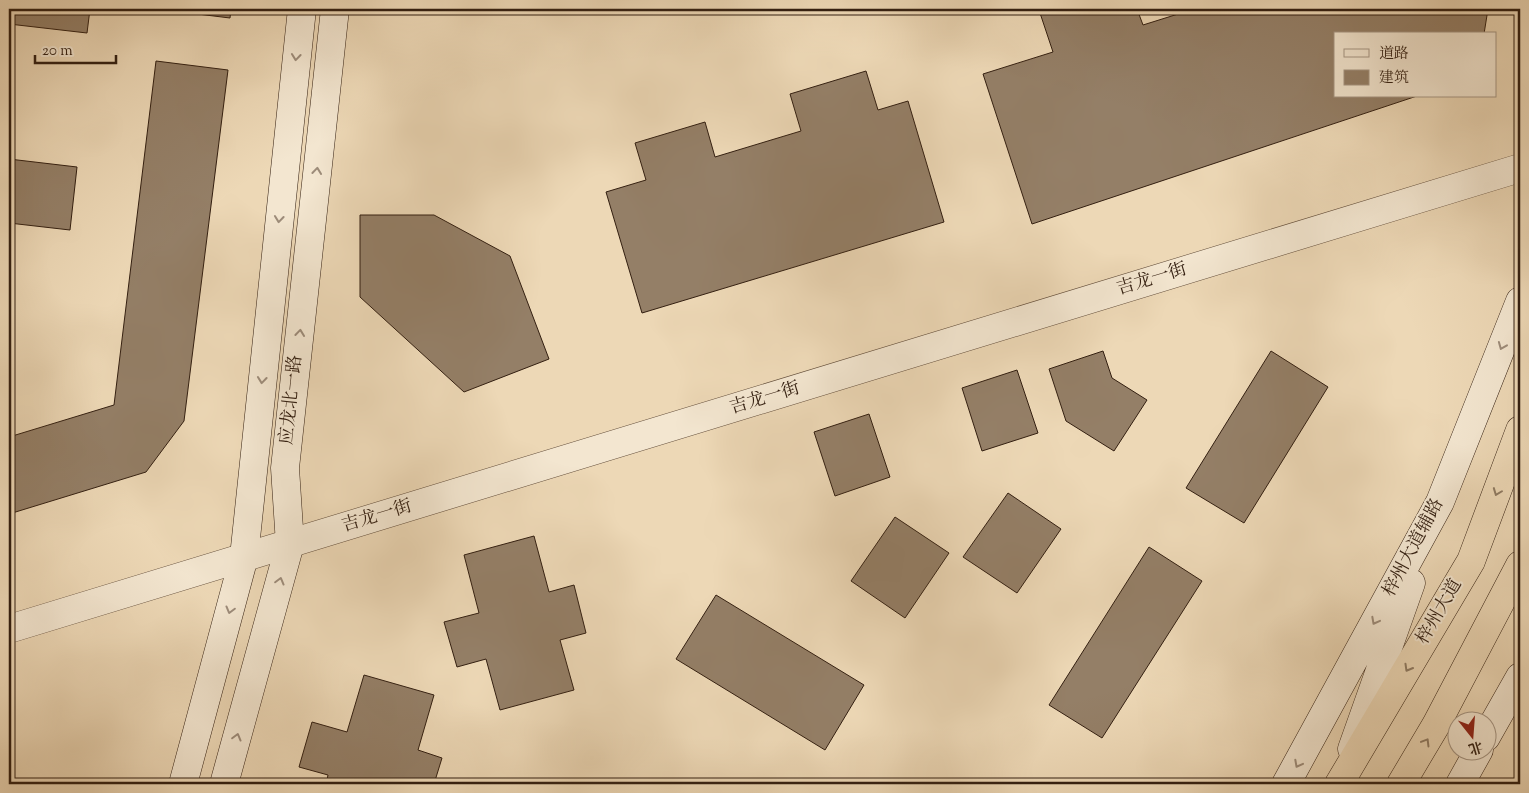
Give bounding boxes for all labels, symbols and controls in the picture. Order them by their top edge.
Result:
scale bar [35,32,116,64]
legend [1334,32,1496,98]
text: 20 m [42,41,73,62]
text: 道路 [1379,44,1409,65]
one-way arrow [291,54,302,62]
text: 建筑 [1379,68,1409,89]
one-way arrow [311,167,322,175]
one-way arrow [274,215,285,223]
street label: 吉龙一街 [1114,257,1190,303]
one-way arrow [294,329,305,337]
one-way arrow [1498,342,1508,350]
street label: 应龙北一路 [274,354,310,446]
street label: 吉龙一街 [727,376,803,422]
one-way arrow [257,377,268,385]
one-way arrow [1493,487,1503,496]
street label: 吉龙一街 [339,494,415,540]
street label: 梓州大道辅路 [1377,494,1451,602]
street label: 梓州大道 [1411,574,1469,650]
one-way arrow [274,576,285,585]
one-way arrow [225,606,235,614]
one-way arrow [1371,615,1381,624]
one-way arrow [1404,662,1414,671]
north arrow [1446,710,1496,760]
one-way arrow [231,733,242,742]
text: 北 [1466,735,1485,758]
one-way arrow [1419,739,1429,748]
one-way arrow [1294,758,1304,767]

